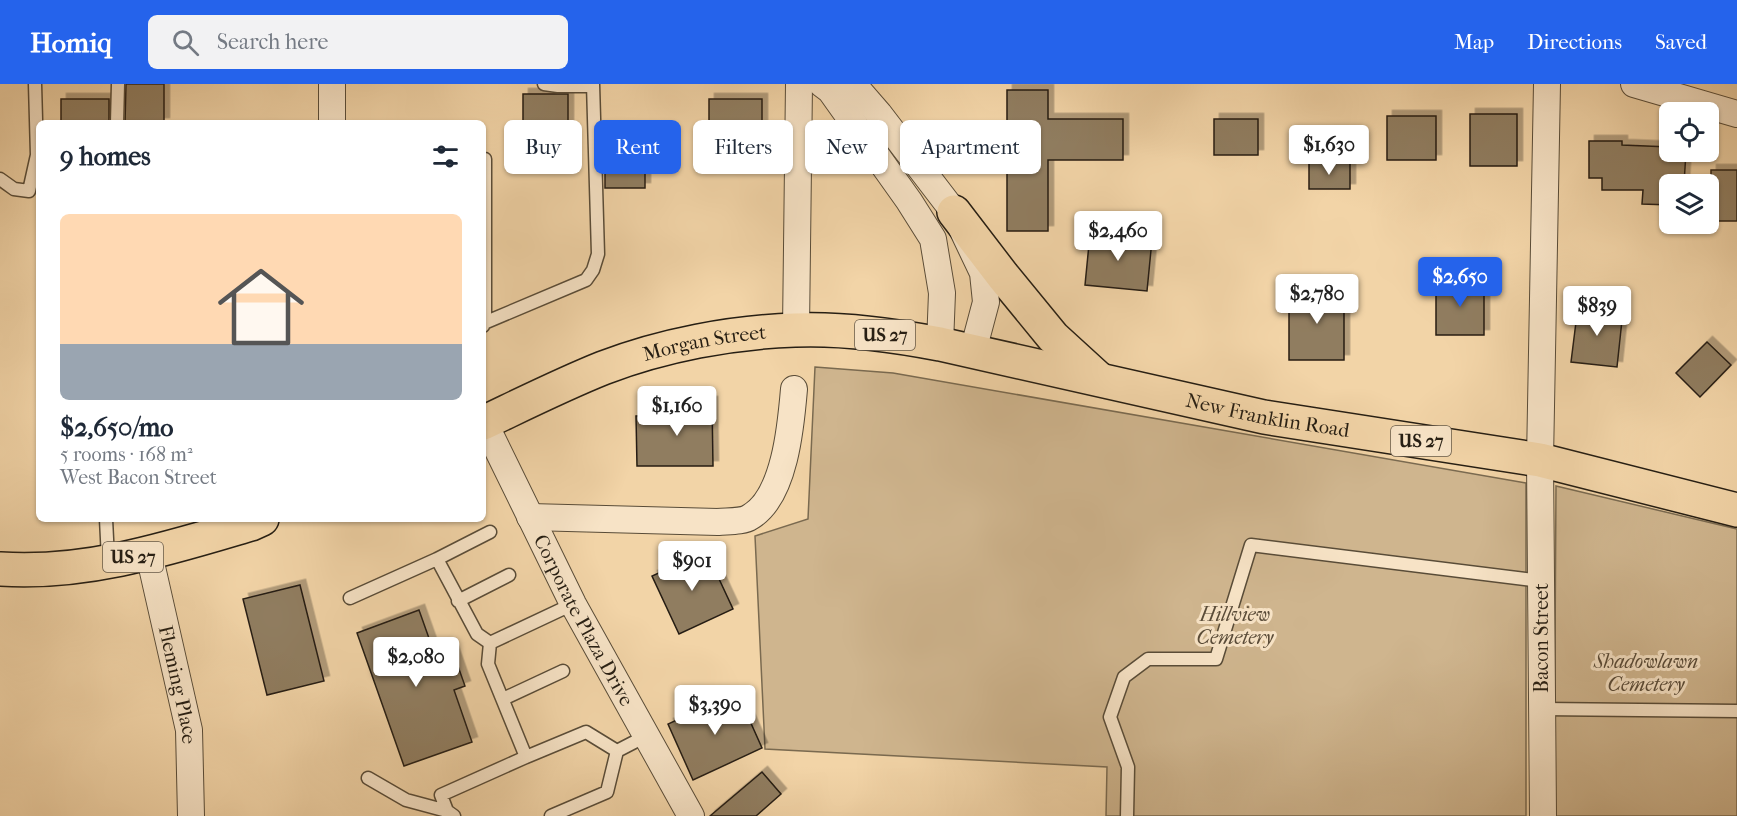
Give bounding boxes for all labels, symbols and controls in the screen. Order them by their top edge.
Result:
search box [148,15,568,69]
text: Homiq [30,26,112,59]
icon: search [169,26,202,59]
text: Search here [217,29,328,55]
text: Map [1454,30,1494,54]
text: Directions [1527,30,1622,54]
text: Saved [1655,30,1707,54]
map controls [1659,102,1719,234]
button: locate [1659,102,1719,162]
chip: Buy [504,120,582,174]
chip: Rent [594,120,681,174]
chip: Filters [693,120,793,174]
chip: New [805,120,888,174]
chip: Apartment [900,120,1041,174]
pin: $1,630 [1280,125,1378,176]
text: $1,630 [1303,133,1355,156]
icon: filters [429,140,462,173]
text: 9 homes [60,141,151,172]
button: layers [1659,174,1719,234]
pin: $2,460 [1069,211,1167,262]
text: $2,460 [1088,219,1148,242]
icon: home [207,253,315,361]
pin: $2,650 [1411,257,1509,308]
text: $2,650 [1432,265,1488,288]
pin: $2,780 [1268,274,1366,325]
text: $2,780 [1289,282,1345,305]
pin: $839 [1561,286,1633,337]
text: $839 [1577,294,1617,317]
street label: Morgan Street [640,320,767,365]
road number: US 27 [855,320,915,350]
pin: $1,160 [628,386,726,437]
street label: New Franklin Road [1184,388,1352,442]
text: $1,160 [651,394,703,417]
text: $2,650/mo [60,412,174,443]
road number: US 27 [1391,426,1451,456]
text: 5 rooms · 168 m² [60,443,193,466]
text: West Bacon Street [60,466,217,489]
street label: Corporate Plaza Drive [529,531,639,710]
pin: $901 [656,541,728,592]
road number: US 27 [103,542,163,572]
text: $901 [672,549,712,572]
street label: Bacon Street [1530,583,1553,693]
park label: Hillview Cemetery [1196,603,1274,649]
street label: Fleming Place [154,623,201,744]
pin: $2,080 [367,637,465,688]
text: $2,080 [387,645,445,668]
park label: Shadowlawn Cemetery [1593,650,1698,696]
pin: $3,390 [666,685,764,736]
text: $3,390 [689,693,741,716]

